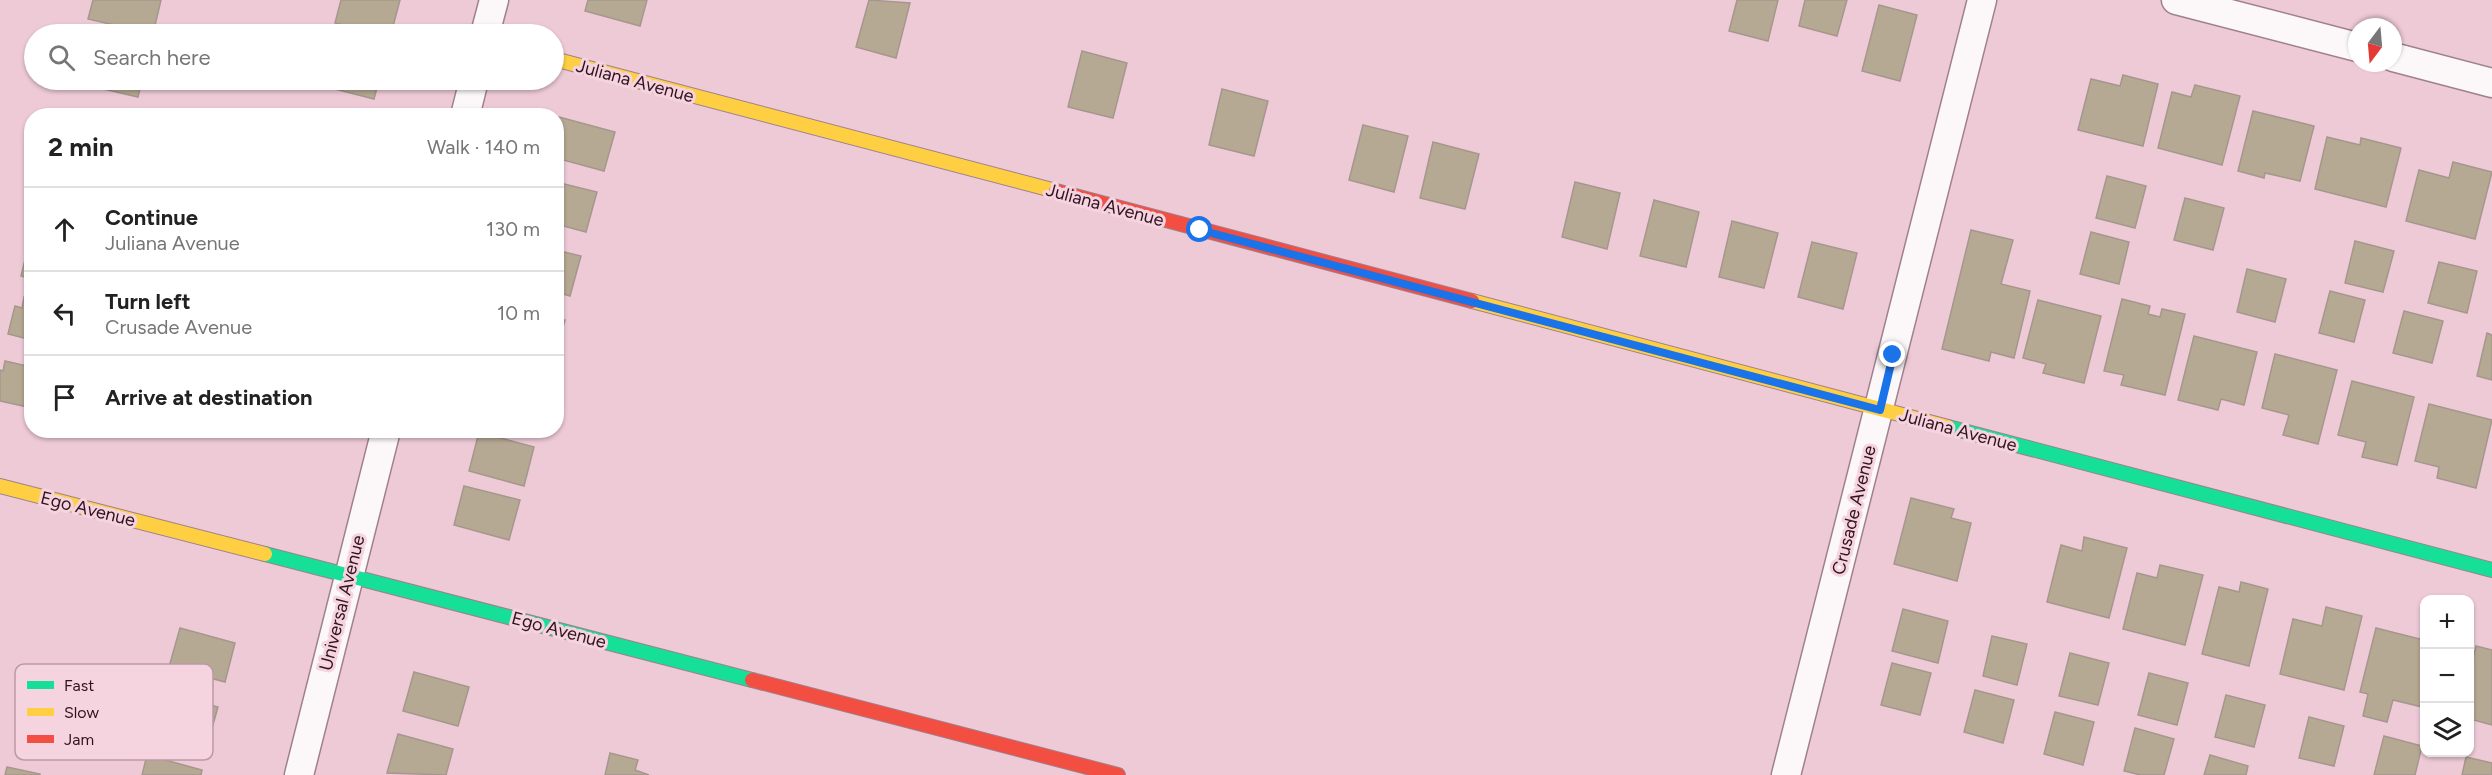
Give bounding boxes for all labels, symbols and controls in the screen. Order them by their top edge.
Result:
north arrow [2348,18,2402,72]
search box [24,24,564,90]
icon: search [45,41,78,74]
text: Search here [93,44,211,71]
street label: Juliana Avenue [574,55,697,107]
text: 2 min [48,131,114,163]
text: Walk · 140 m [427,135,540,159]
street label: Juliana Avenue [1044,179,1167,231]
text: Continue [105,204,198,231]
icon: ahead [48,213,81,246]
route start [1186,216,1212,242]
text: 130 m [486,217,540,241]
text: Juliana Avenue [105,231,240,255]
text: Turn left [105,288,191,315]
icon: left [48,297,81,330]
text: 10 m [497,301,540,325]
text: Crusade Avenue [105,315,252,339]
route end [1879,341,1905,367]
icon: arrive [48,381,81,414]
text: Arrive at destination [105,384,313,411]
street label: Juliana Avenue [1897,404,2020,456]
street label: Crusade Avenue [1827,443,1881,577]
street label: Ego Avenue [38,487,138,531]
street label: Universal Avenue [315,533,370,673]
map controls [2420,595,2474,757]
button: + [2420,595,2474,649]
street label: Ego Avenue [509,607,609,653]
button: − [2420,649,2474,703]
legend [15,664,213,760]
text: Fast [64,676,94,695]
text: Slow [64,703,99,722]
button: layers [2420,703,2474,757]
text: Jam [64,730,94,749]

